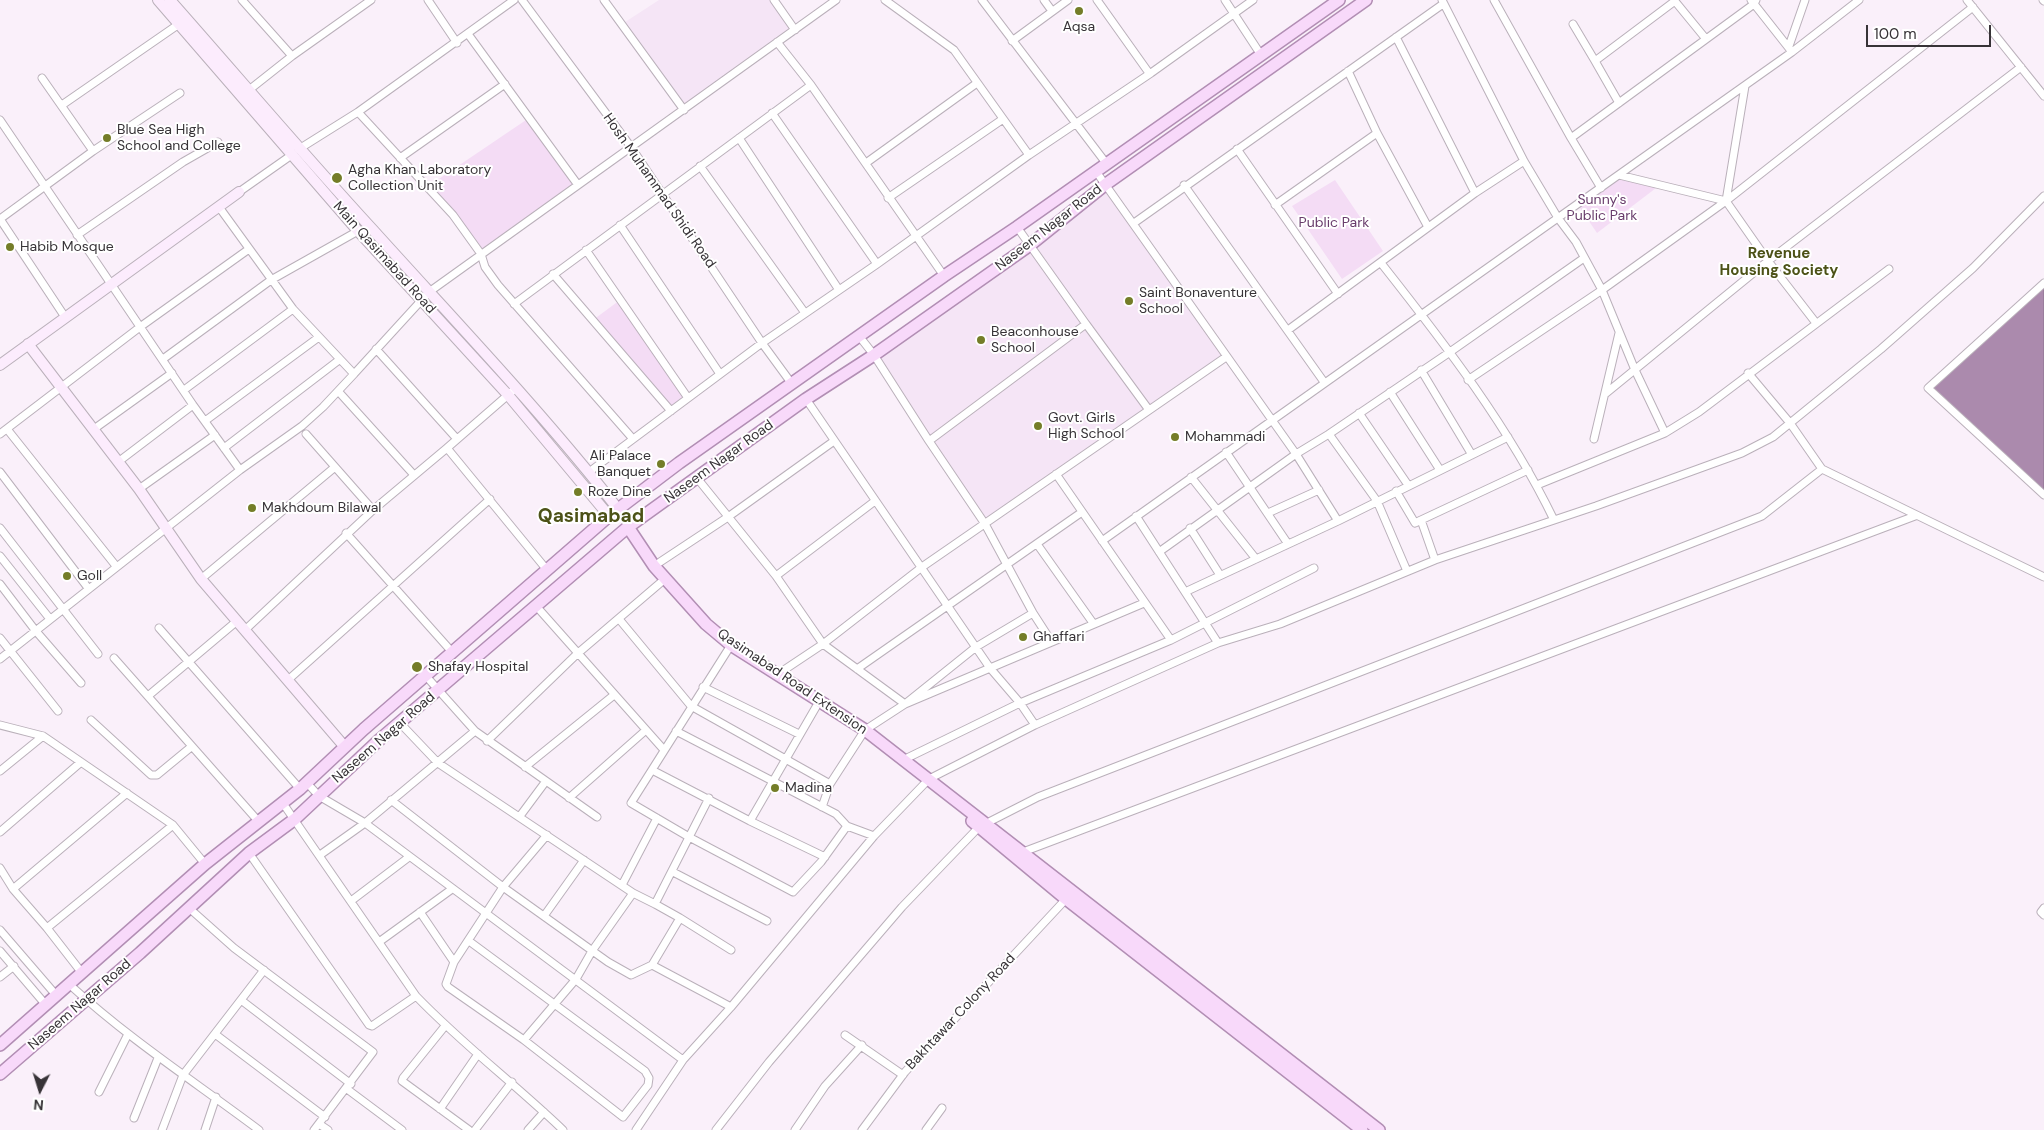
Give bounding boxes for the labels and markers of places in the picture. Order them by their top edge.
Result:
marker: Aqsa [1073,5,1085,17]
place label: Aqsa [1063,19,1095,35]
place label: Blue Sea High School and College [117,122,241,154]
marker: Blue Sea High School and College [101,132,113,144]
place label: Agha Khan Laboratory Collection Unit [348,162,491,194]
marker: Agha Khan Laboratory Collection Unit [330,171,344,185]
place label: Habib Mosque [20,239,114,255]
marker: Habib Mosque [4,241,16,253]
place label: Saint Bonaventure School [1139,285,1257,318]
marker: Saint Bonaventure School [1123,295,1135,307]
place label: Beaconhouse School [991,324,1079,357]
marker: Beaconhouse School [975,334,987,346]
place label: Govt. Girls High School [1048,410,1124,442]
marker: Govt. Girls High School [1032,420,1044,432]
place label: Mohammadi [1185,429,1265,445]
marker: Mohammadi [1169,431,1181,443]
place label: Ali Palace Banquet [589,448,651,481]
marker: Ali Palace Banquet [655,458,667,470]
place label: Roze Dine [588,484,651,500]
marker: Roze Dine [572,486,584,498]
place label: Makhdoum Bilawal [262,500,381,516]
marker: Makhdoum Bilawal [246,502,258,514]
place label: Goll [77,568,102,584]
marker: Goll [61,570,73,582]
place label: Ghaffari [1033,629,1085,645]
marker: Ghaffari [1017,631,1029,643]
place label: Shafay Hospital [428,659,528,675]
marker: Shafay Hospital [410,660,424,674]
place label: Madina [785,780,832,796]
marker: Madina [769,782,781,794]

